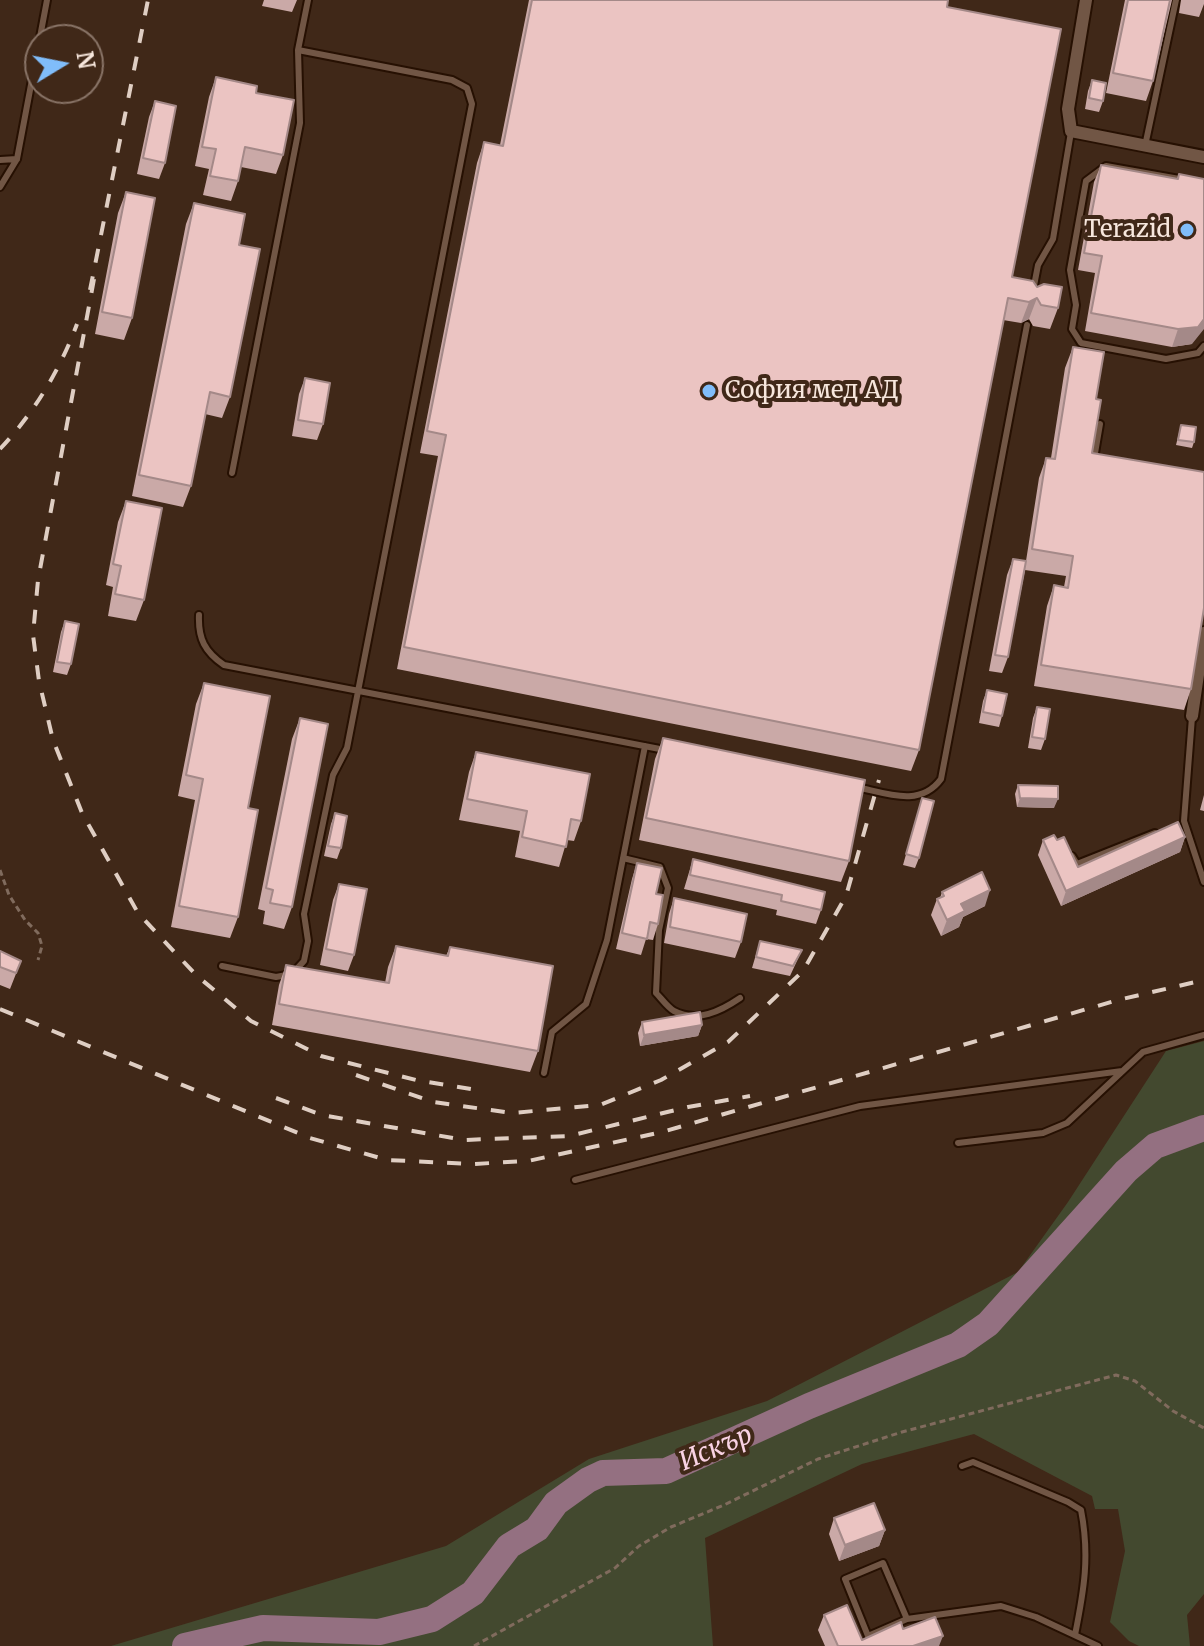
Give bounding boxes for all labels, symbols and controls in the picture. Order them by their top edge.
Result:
north arrow [24,24,104,104]
text: N [70,49,101,71]
place label: Terazid [1084,216,1171,244]
marker: Terazid [1178,221,1196,239]
place label: София мед АД [725,377,899,405]
marker: София мед АД [700,382,718,400]
water label: Искър [675,1420,757,1478]

